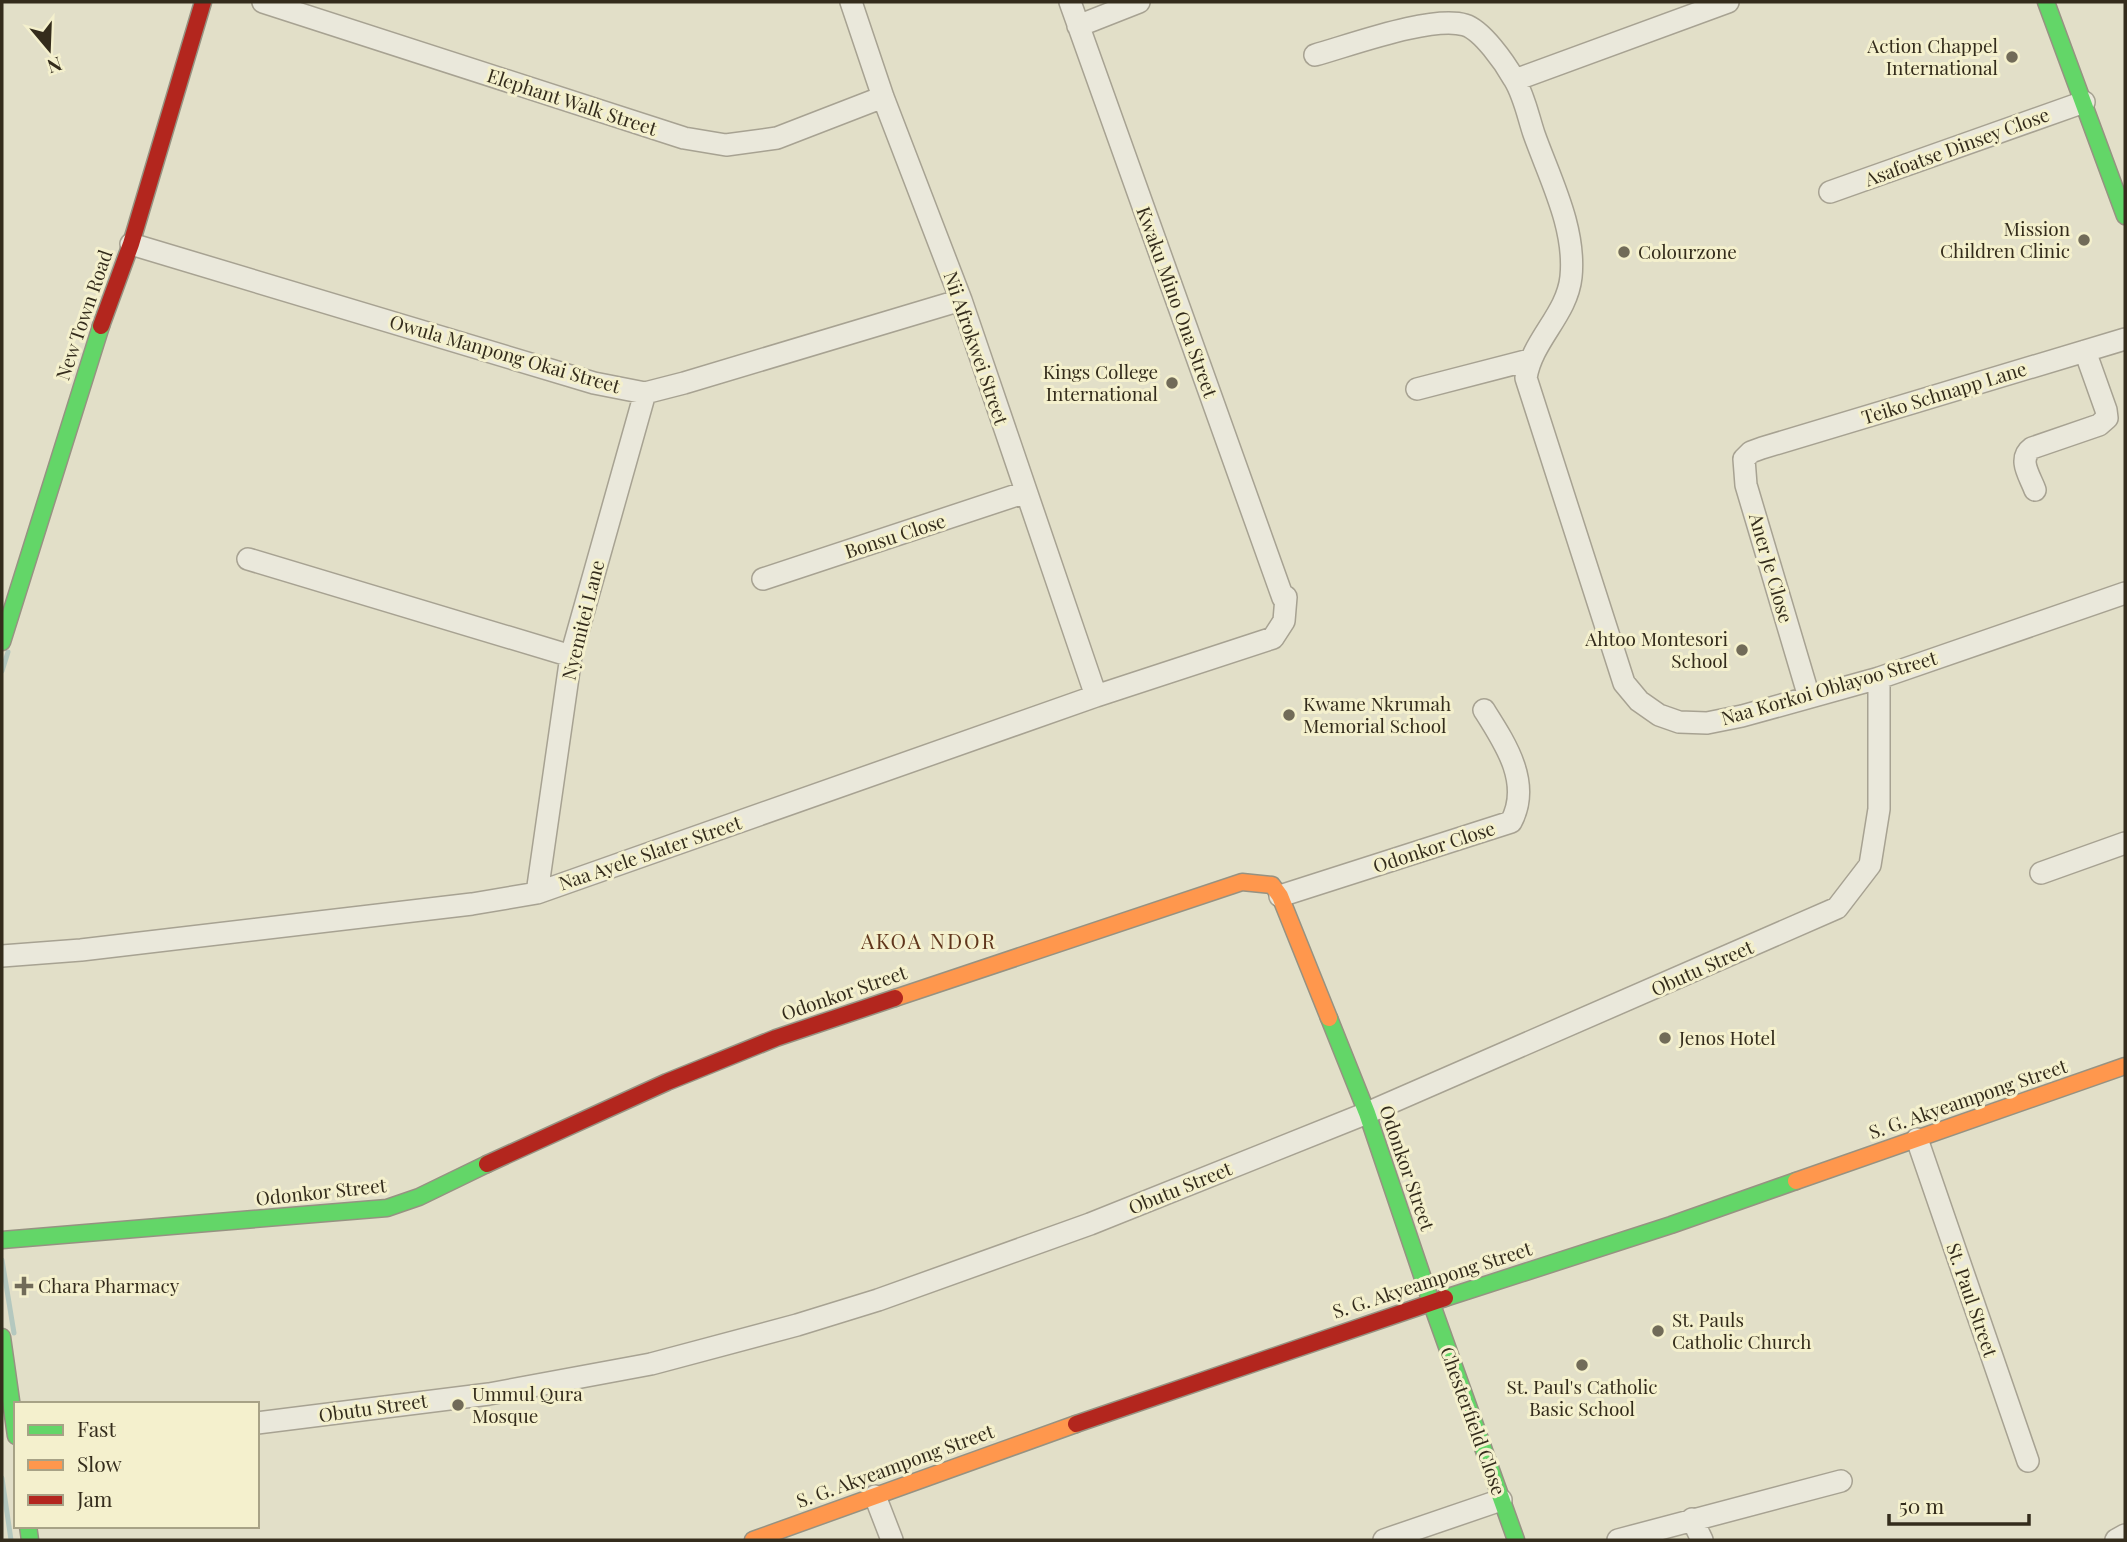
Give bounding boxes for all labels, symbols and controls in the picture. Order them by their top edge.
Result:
north arrow [14,14,84,84]
place label: Action Chappel International [1866,32,1999,80]
marker: Action Chappel International [2004,49,2020,65]
text: N [44,51,66,81]
street label: Elephant Walk Street [484,61,661,141]
street label: Asafoatse Dinsey Close [1860,101,2053,192]
street label: Kwaku Mino Ona Street [1131,202,1225,401]
place label: Mission Children Clinic [1940,215,2071,263]
marker: Mission Children Clinic [2076,232,2092,248]
place label: Colourzone [1638,238,1737,264]
marker: Colourzone [1616,244,1632,260]
street label: New Town Road [49,246,118,383]
street label: Nii Afrokwei Street [938,267,1015,428]
street label: Owula Manpong Okai Street [387,308,624,399]
street label: Teiko Schnapp Lane [1858,355,2029,429]
place label: Kings College International [1043,358,1159,406]
marker: Kings College International [1164,375,1180,391]
street label: Bonsu Close [841,507,948,564]
street label: Aner Je Close [1744,509,1800,625]
street label: Nyemitei Lane [555,557,610,683]
place label: Ahtoo Montesori School [1584,625,1729,673]
marker: Ahtoo Montesori School [1734,642,1750,658]
street label: Naa Korkoi Oblayoo Street [1718,644,1940,730]
place label: Kwame Nkrumah Memorial School [1303,690,1451,738]
marker: Kwame Nkrumah Memorial School [1281,707,1297,723]
street label: Naa Ayele Slater Street [555,808,745,896]
street label: Odonkor Close [1369,814,1498,878]
district label: AKOA NDOR [860,926,997,954]
street label: Obutu Street [1646,933,1757,1001]
street label: Odonkor Street [778,958,910,1026]
place label: Jenos Hotel [1678,1024,1776,1050]
marker: Jenos Hotel [1657,1030,1673,1046]
street label: S. G. Akyeampong Street [1865,1052,2071,1144]
street label: Odonkor Street [1374,1102,1442,1234]
street label: Obutu Street [1124,1154,1235,1220]
street label: Odonkor Street [254,1171,388,1211]
street label: S. G. Akyeampong Street [1329,1234,1535,1324]
street label: St. Paul Street [1941,1239,2005,1361]
place label: Chara Pharmacy [38,1272,180,1298]
marker: Chara Pharmacy [16,1278,32,1294]
place label: St. Pauls Catholic Church [1672,1306,1811,1354]
marker: St. Pauls Catholic Church [1650,1323,1666,1339]
street label: Chesterfield Close [1435,1343,1513,1499]
marker: St. Paul's Catholic Basic School [1574,1357,1590,1373]
place label: St. Paul's Catholic Basic School [1506,1373,1658,1421]
place label: Ummul Qura Mosque [472,1380,583,1428]
street label: Obutu Street [317,1386,429,1427]
marker: Ummul Qura Mosque [450,1397,466,1413]
legend [14,1402,259,1528]
text: Fast [77,1414,116,1442]
street label: S. G. Akyeampong Street [792,1417,997,1513]
text: Slow [77,1449,122,1477]
scale bar [1889,1482,2029,1526]
text: Jam [76,1484,113,1512]
text: 50 m [1899,1491,1945,1519]

